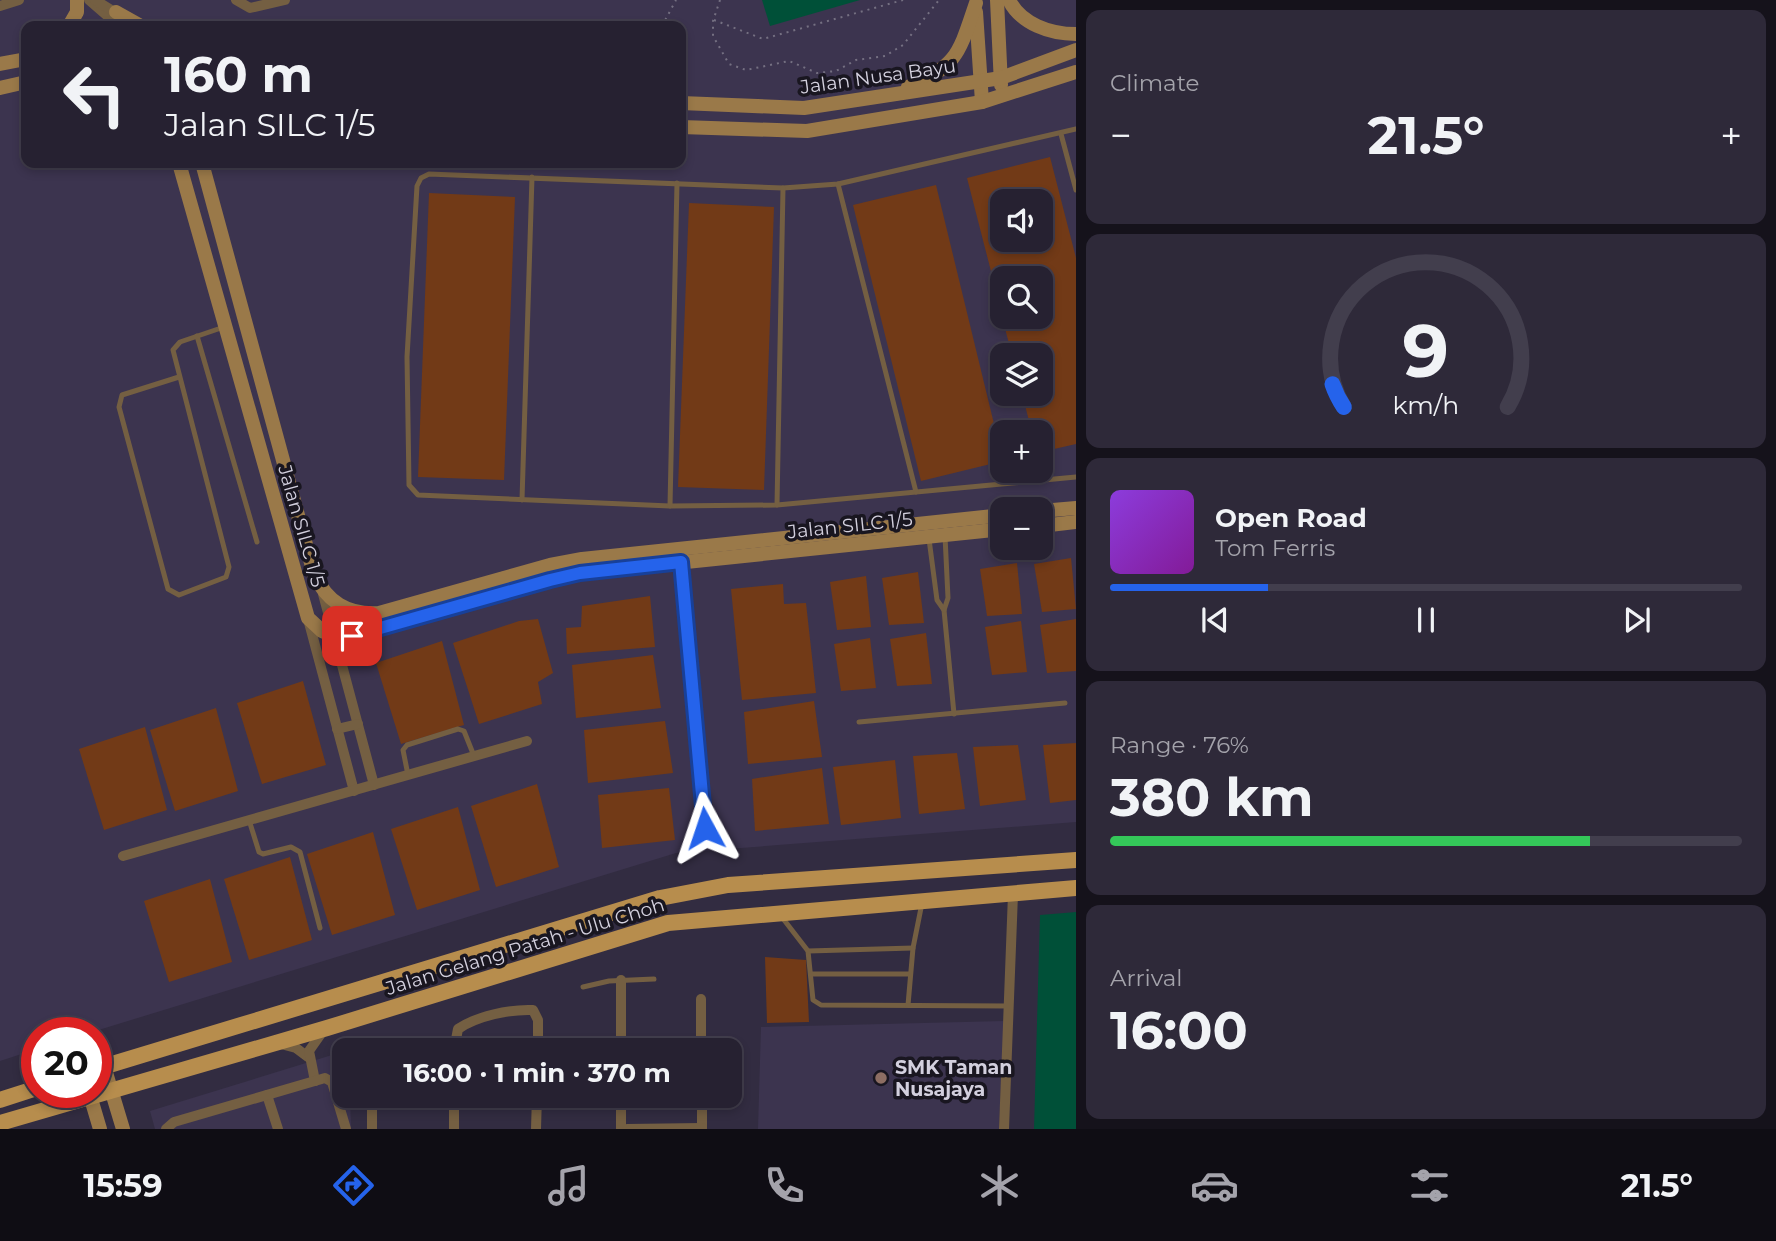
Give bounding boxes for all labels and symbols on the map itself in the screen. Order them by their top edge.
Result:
street label: Jalan Nusa Bayu [798,54,957,99]
street label: Jalan SILC 1/5 [273,462,330,590]
street label: Jalan SILC 1/5 [785,507,914,544]
pin [322,606,382,666]
position arrow [668,791,742,865]
street label: Jalan Gelang Patah - Ulu Choh [382,893,667,1000]
speed limit sign: 20 [21,1017,112,1108]
place label: SMK Taman Nusajaya [895,1056,1012,1101]
marker: SMK Taman Nusajaya [873,1070,889,1086]

